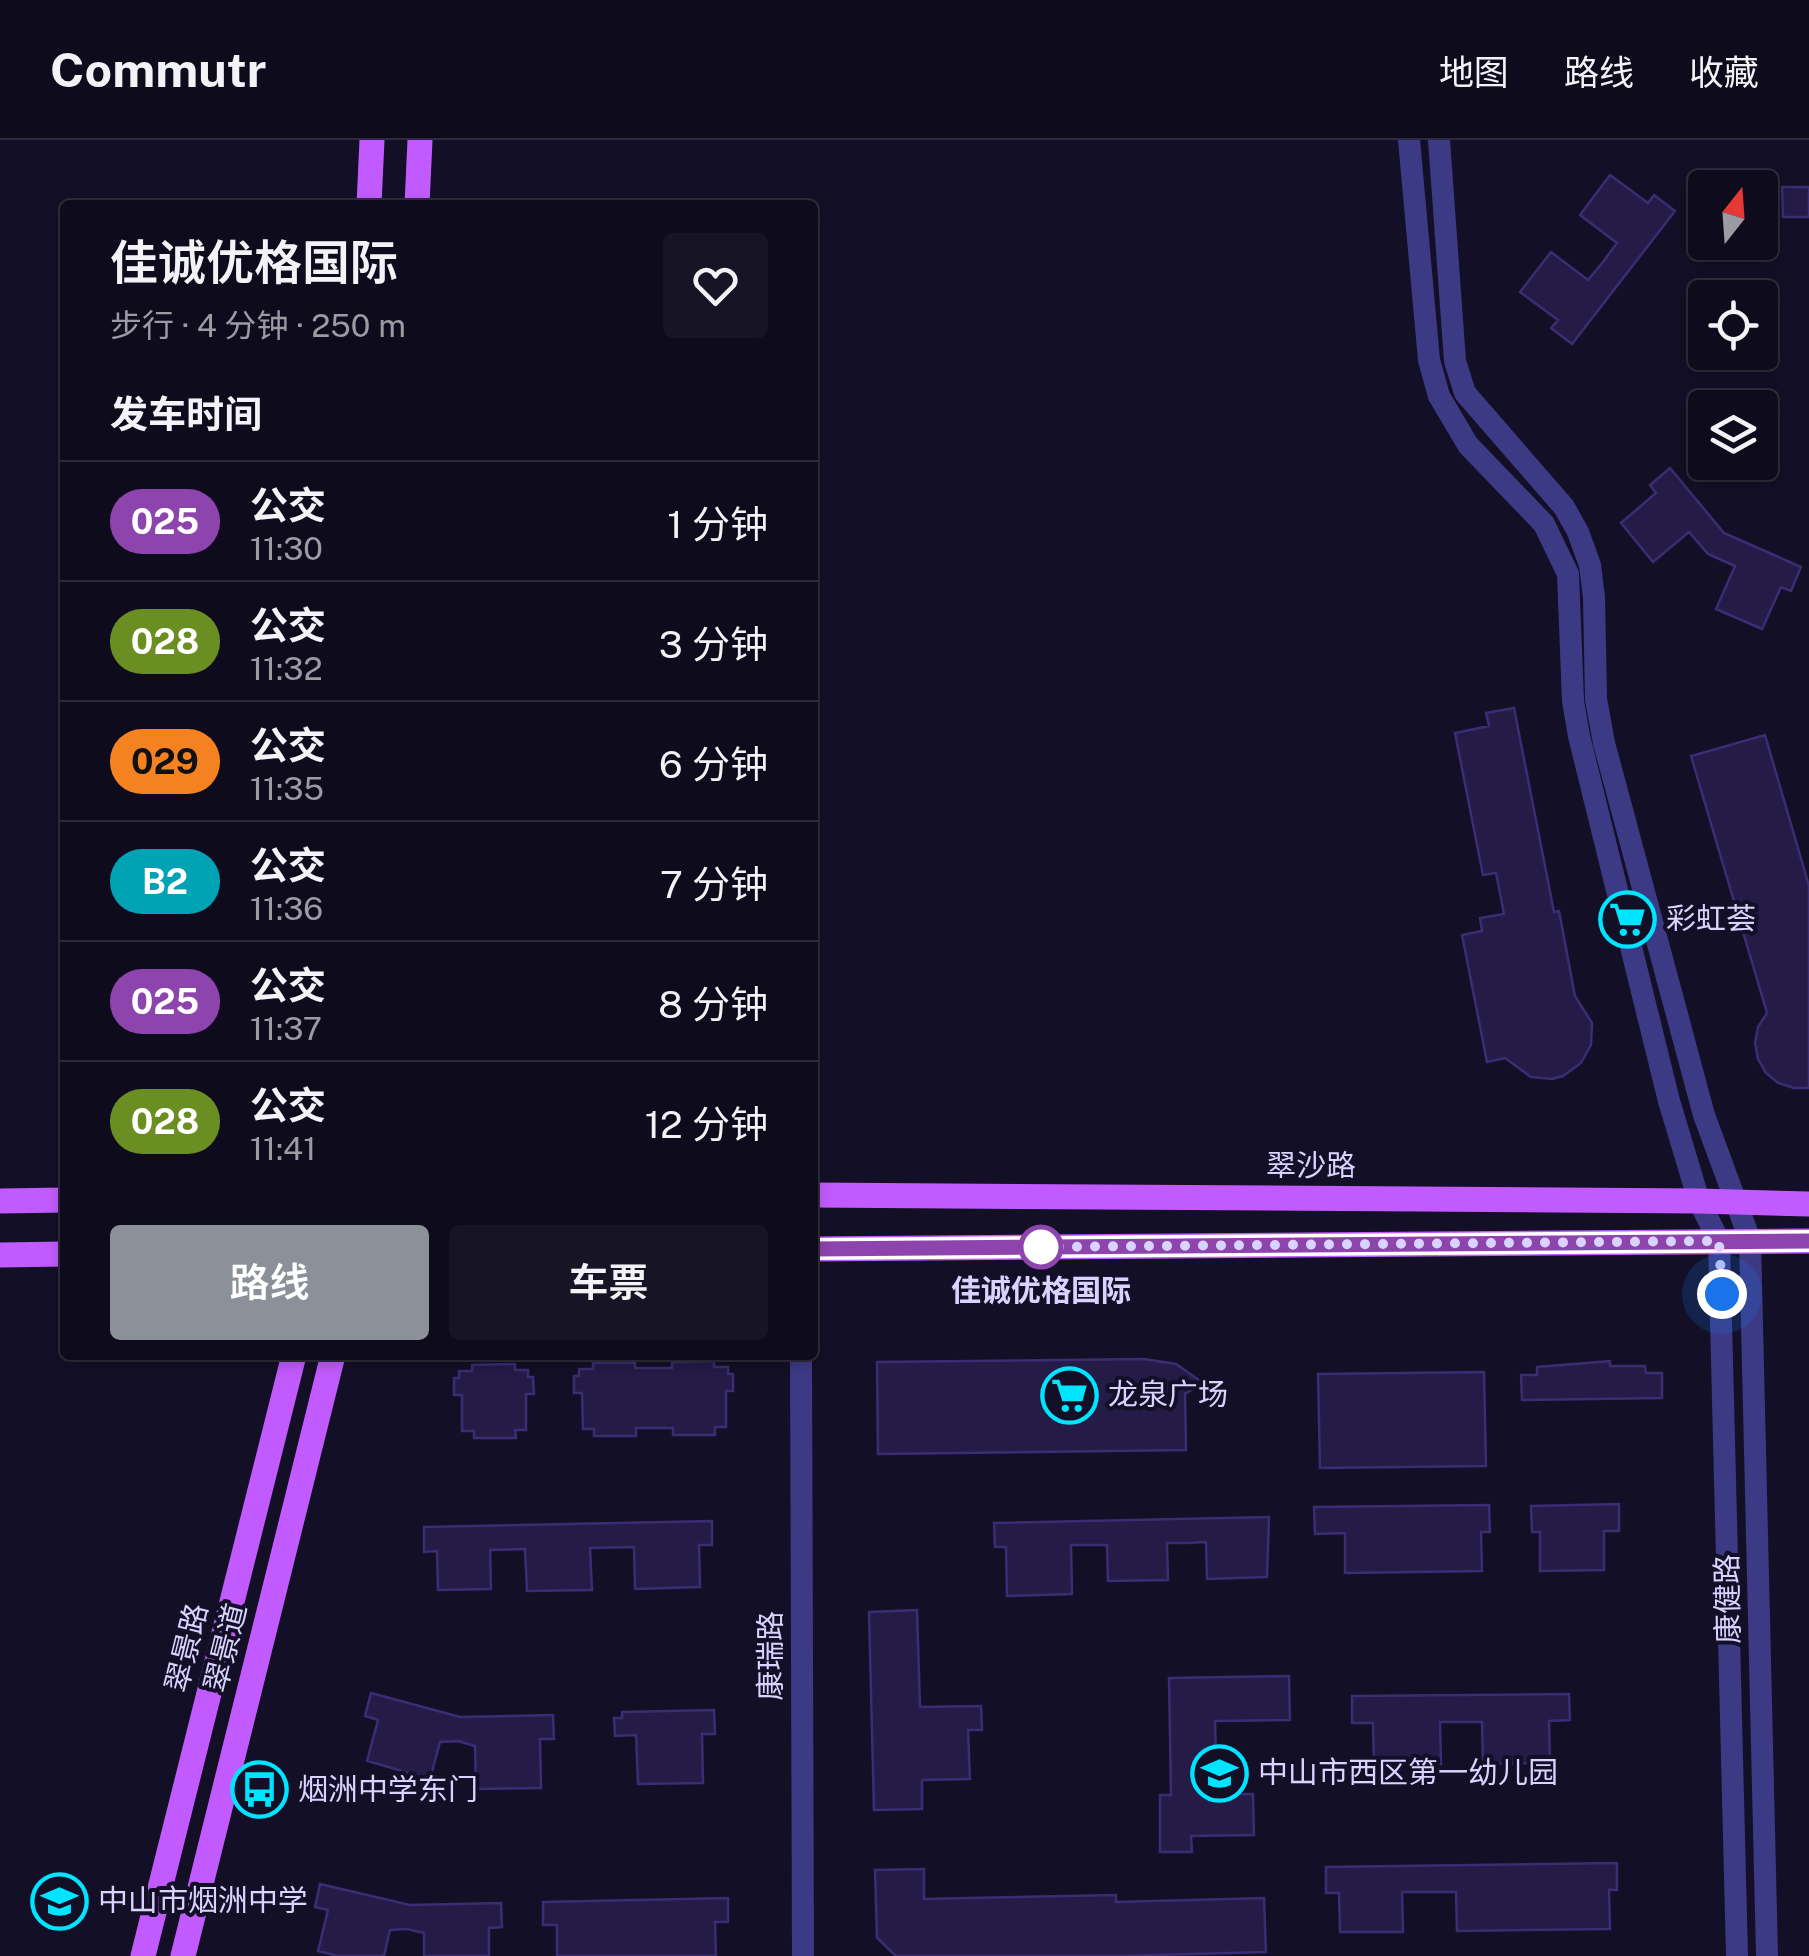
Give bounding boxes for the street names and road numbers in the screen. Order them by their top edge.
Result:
street label: 翠沙路 [1266,1147,1356,1183]
street label: 康健路 [1708,1554,1746,1644]
street label: 翠景路 [158,1600,214,1696]
street label: 翠景道 [197,1600,253,1696]
street label: 康瑞路 [752,1611,788,1701]

